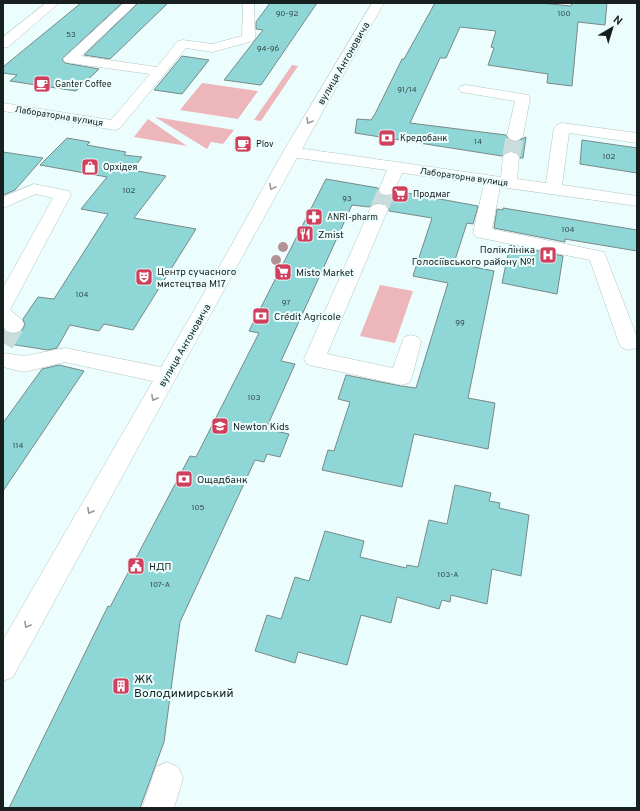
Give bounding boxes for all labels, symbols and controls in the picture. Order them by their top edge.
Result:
north arrow [592,8,632,48]
house number: 90-92 [276,9,298,19]
house number: 100 [557,9,571,19]
text: N [610,13,625,29]
street label: вулиця Антоновича [315,20,373,108]
house number: 53 [66,30,76,40]
house number: 94-96 [257,44,279,54]
cafe icon: Ganter Coffee [32,74,52,94]
place label: Ganter Coffee [55,79,112,90]
house number: 91/14 [397,85,417,95]
street label: Лабораторна вулиця [14,104,104,129]
one-way arrow [307,117,314,124]
bank icon: Кредобанк [377,128,397,148]
place label: Кредобанк [400,133,447,144]
cafe icon: Plov [233,134,253,154]
house number: 14 [474,137,482,147]
place label: Plov [256,139,274,150]
house number: 102 [602,152,616,162]
shop icon: Орхідея [80,157,100,177]
place label: Орхідея [103,162,137,173]
street label: Лабораторна вулиця [419,166,509,189]
one-way arrow [269,183,277,190]
supermarket icon: Продмаг [390,184,410,204]
house number: 102 [122,186,136,196]
place label: Продмаг [413,189,450,200]
house number: 93 [342,194,352,204]
pharmacy icon: ANRI-pharm [304,207,324,227]
place label: ANRI-pharm [327,212,378,223]
restaurant icon: Zmist [295,224,315,244]
house number: 104 [561,225,575,235]
place label: Zmist [318,229,344,242]
place label: Поліклініка Голосіївського району №1 [412,244,535,269]
hospital icon: Поліклініка Голосіївського району №1 [538,245,558,265]
supermarket icon: Misto Market [273,262,293,282]
place label: Центр сучасного мистецтва M17 [157,266,237,291]
theatre icon: Центр сучасного мистецтва M17 [134,267,154,287]
place label: Misto Market [296,267,354,280]
house number: 104 [75,290,89,300]
house number: 97 [282,298,290,308]
street label: вулиця Антоновича [156,302,214,390]
bank icon: Crédit Agricole [251,306,271,326]
place label: Crédit Agricole [274,311,341,324]
house number: 99 [455,318,465,328]
house number: 103 [248,393,261,403]
one-way arrow [151,394,158,401]
school or university icon: Newton Kids [210,416,230,436]
place label: Newton Kids [233,421,290,434]
house number: 114 [13,441,23,451]
bank icon: Ощадбанк [174,469,194,489]
place label: Ощадбанк [197,474,248,487]
house number: 105 [191,503,205,513]
one-way arrow [88,507,95,514]
public building icon: НДП [126,556,146,576]
place label: НДП [149,561,171,574]
house number: 103-А [437,570,459,580]
house number: 107-А [150,580,171,590]
one-way arrow [24,621,31,628]
place label: ЖК Володимирський [134,672,233,702]
building icon: ЖК Володимирський [111,676,131,696]

